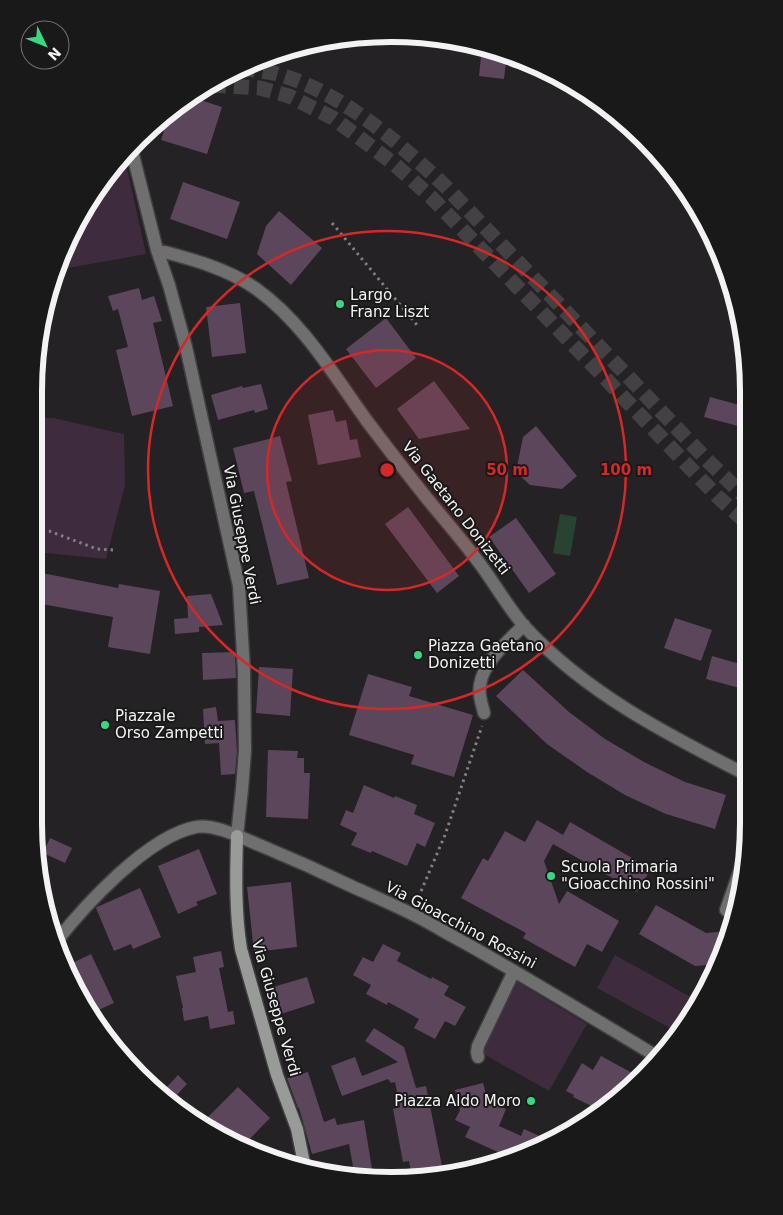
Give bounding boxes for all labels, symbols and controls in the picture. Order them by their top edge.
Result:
north arrow [20,20,70,70]
text: N [45,44,64,64]
place label: Largo Franz Liszt [350,286,429,321]
marker: Largo Franz Liszt [334,298,346,310]
street label: Via Gaetano Donizetti [398,438,514,578]
centre of rings [378,461,396,479]
text: 50 m [486,461,528,479]
text: 100 m [600,461,652,479]
street label: Via Giuseppe Verdi [220,464,264,606]
place label: Piazza Gaetano Donizetti [428,637,544,672]
marker: Piazza Gaetano Donizetti [412,649,424,661]
place label: Piazzale Orso Zampetti [115,707,224,742]
marker: Piazzale Orso Zampetti [99,719,111,731]
place label: Scuola Primaria "Gioacchino Rossini" [561,858,715,893]
marker: Scuola Primaria "Gioacchino Rossini" [545,870,557,882]
street label: Via Gioacchino Rossini [382,878,540,972]
street label: Via Giuseppe Verdi [248,938,304,1078]
place label: Piazza Aldo Moro [394,1092,521,1110]
marker: Piazza Aldo Moro [525,1095,537,1107]

